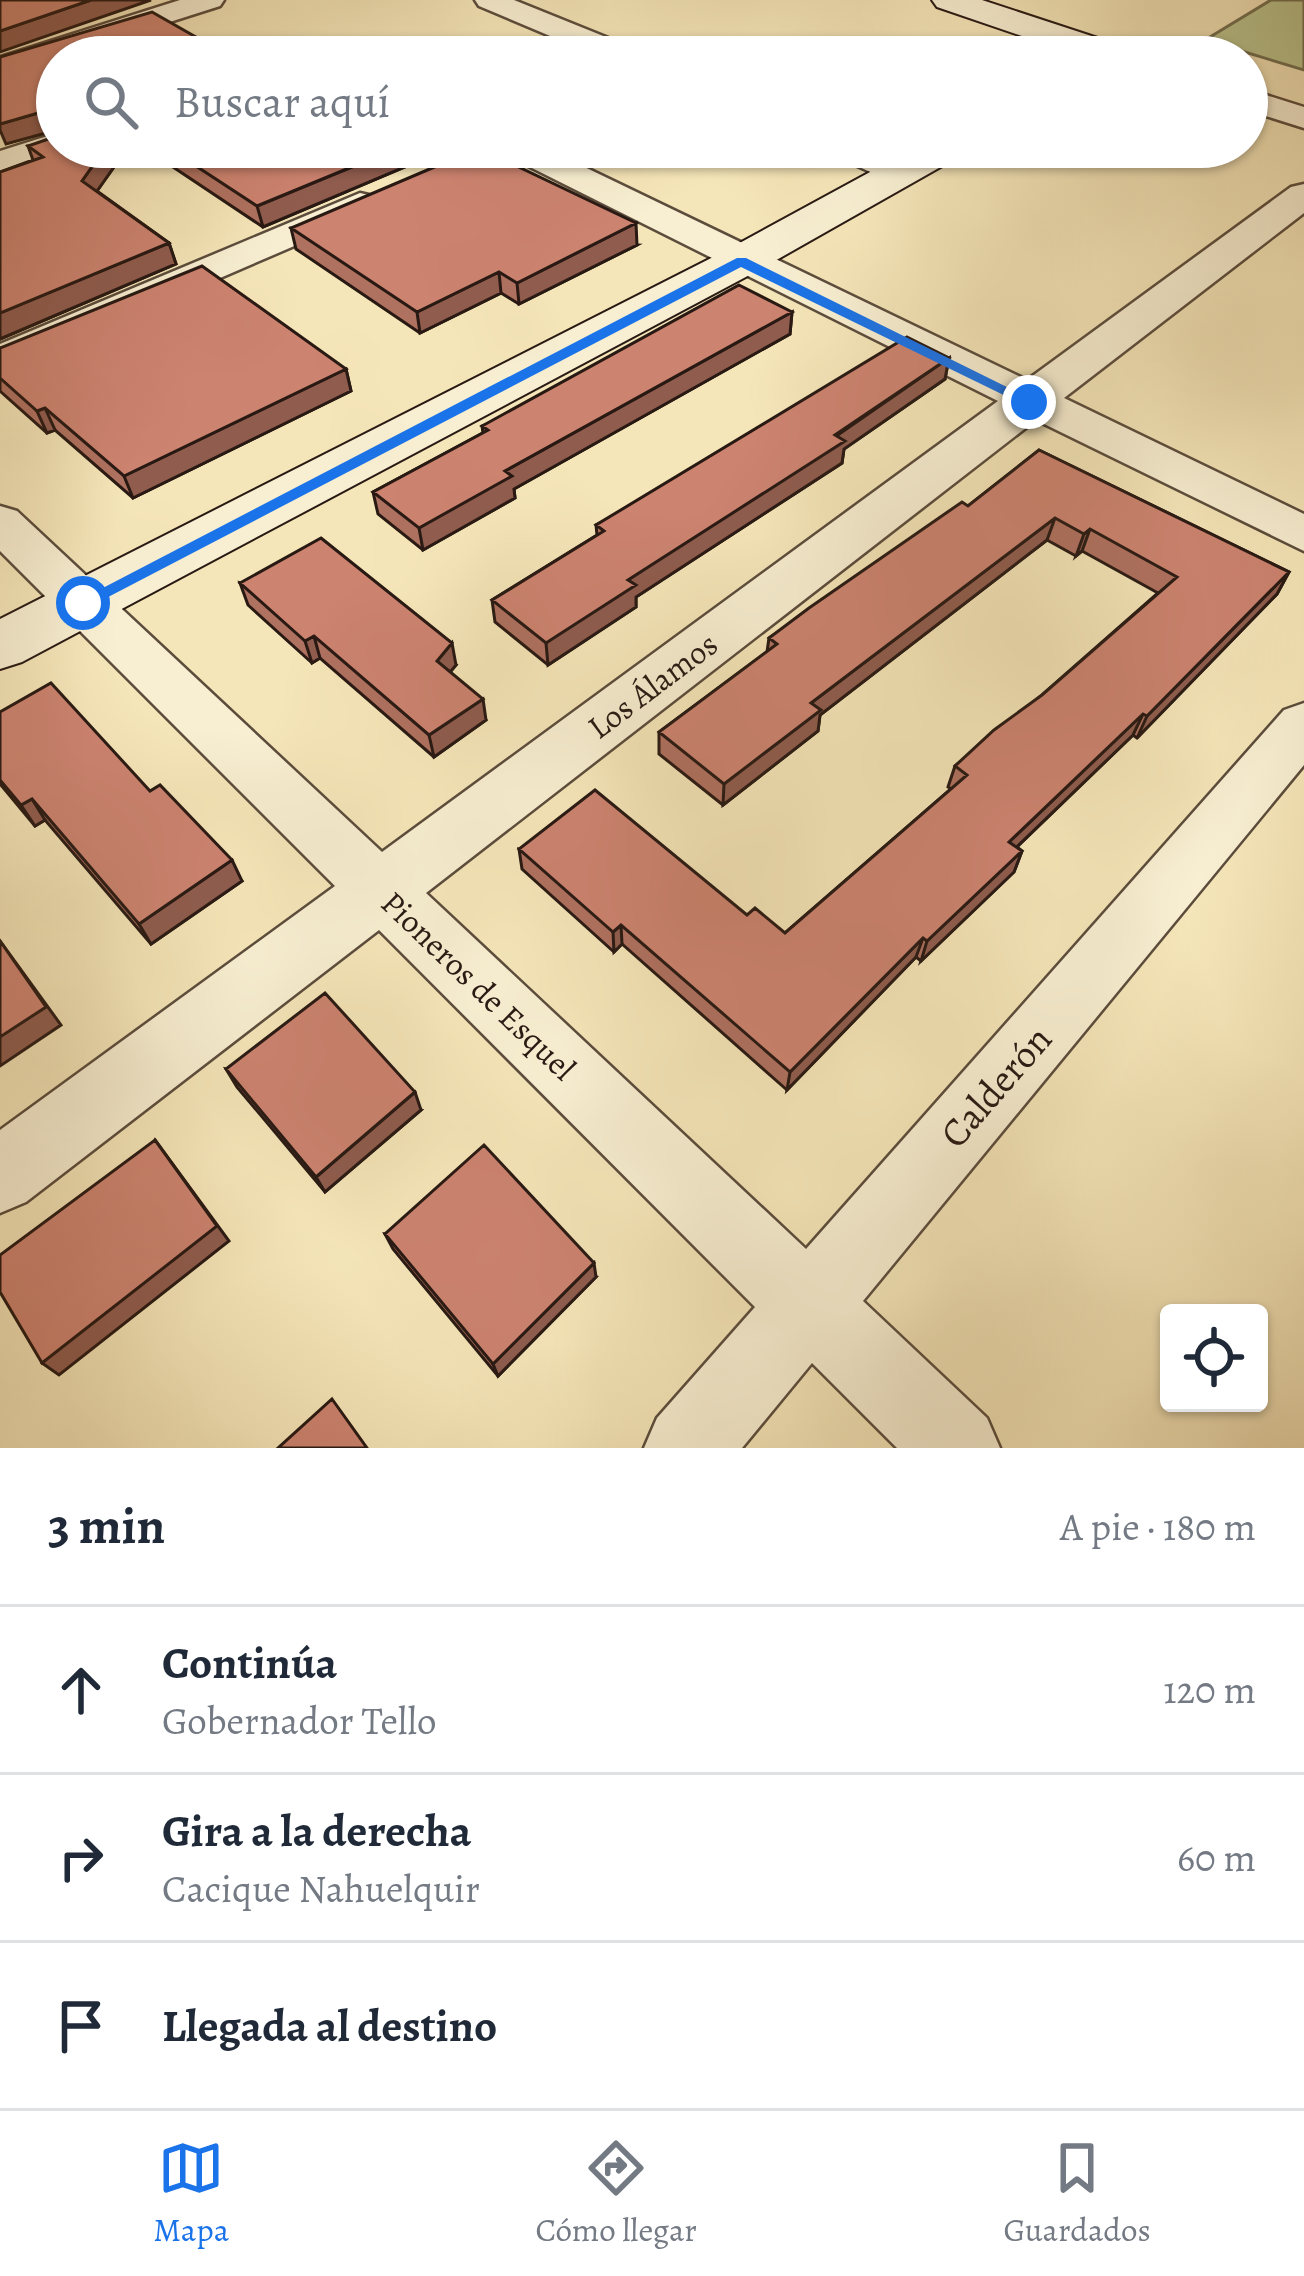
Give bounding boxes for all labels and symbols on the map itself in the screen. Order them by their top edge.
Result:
route end [1002,375,1056,429]
route start [56,576,110,630]
street label: Los Álamos [578,622,727,749]
street label: Pioneros de Esquel [371,881,586,1090]
street label: Calderón [928,1014,1063,1159]

